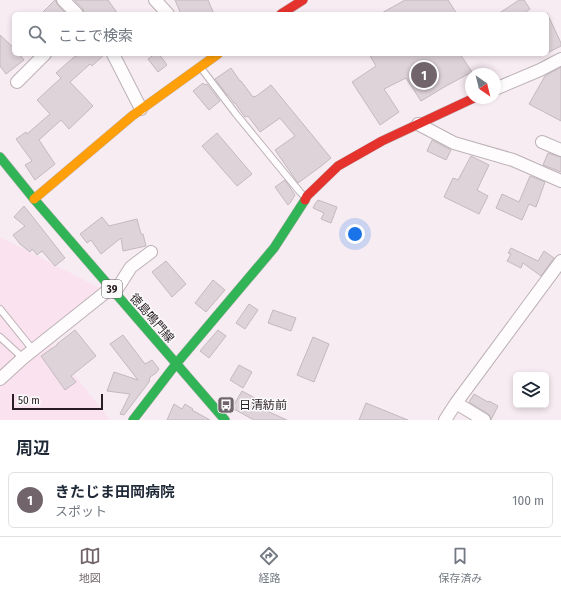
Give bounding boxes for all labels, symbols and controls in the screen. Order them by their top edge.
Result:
search box [12,12,549,56]
icon: search [26,23,48,45]
text: ここで検索 [58,27,133,45]
pin: 1 [411,60,437,90]
north arrow [465,68,501,104]
your location [345,224,365,244]
road number: 39 [102,280,122,298]
street label: 徳島鳴門線 [127,291,177,345]
map controls [513,372,549,408]
button: layers [513,372,549,408]
scale bar [12,392,103,411]
text: 50 m [18,394,40,407]
bus stop icon: 日清紡前 [216,395,236,415]
place label: 日清紡前 [239,398,287,412]
text: 周辺 [16,438,50,459]
text: きたじま田岡病院 [55,483,175,501]
text: 1 [27,493,33,508]
text: 100 m [512,493,544,508]
text: スポット [55,504,107,519]
tab: 地図 [79,545,101,585]
tab: 経路 [258,545,280,585]
tab: 保存済み [438,545,482,585]

